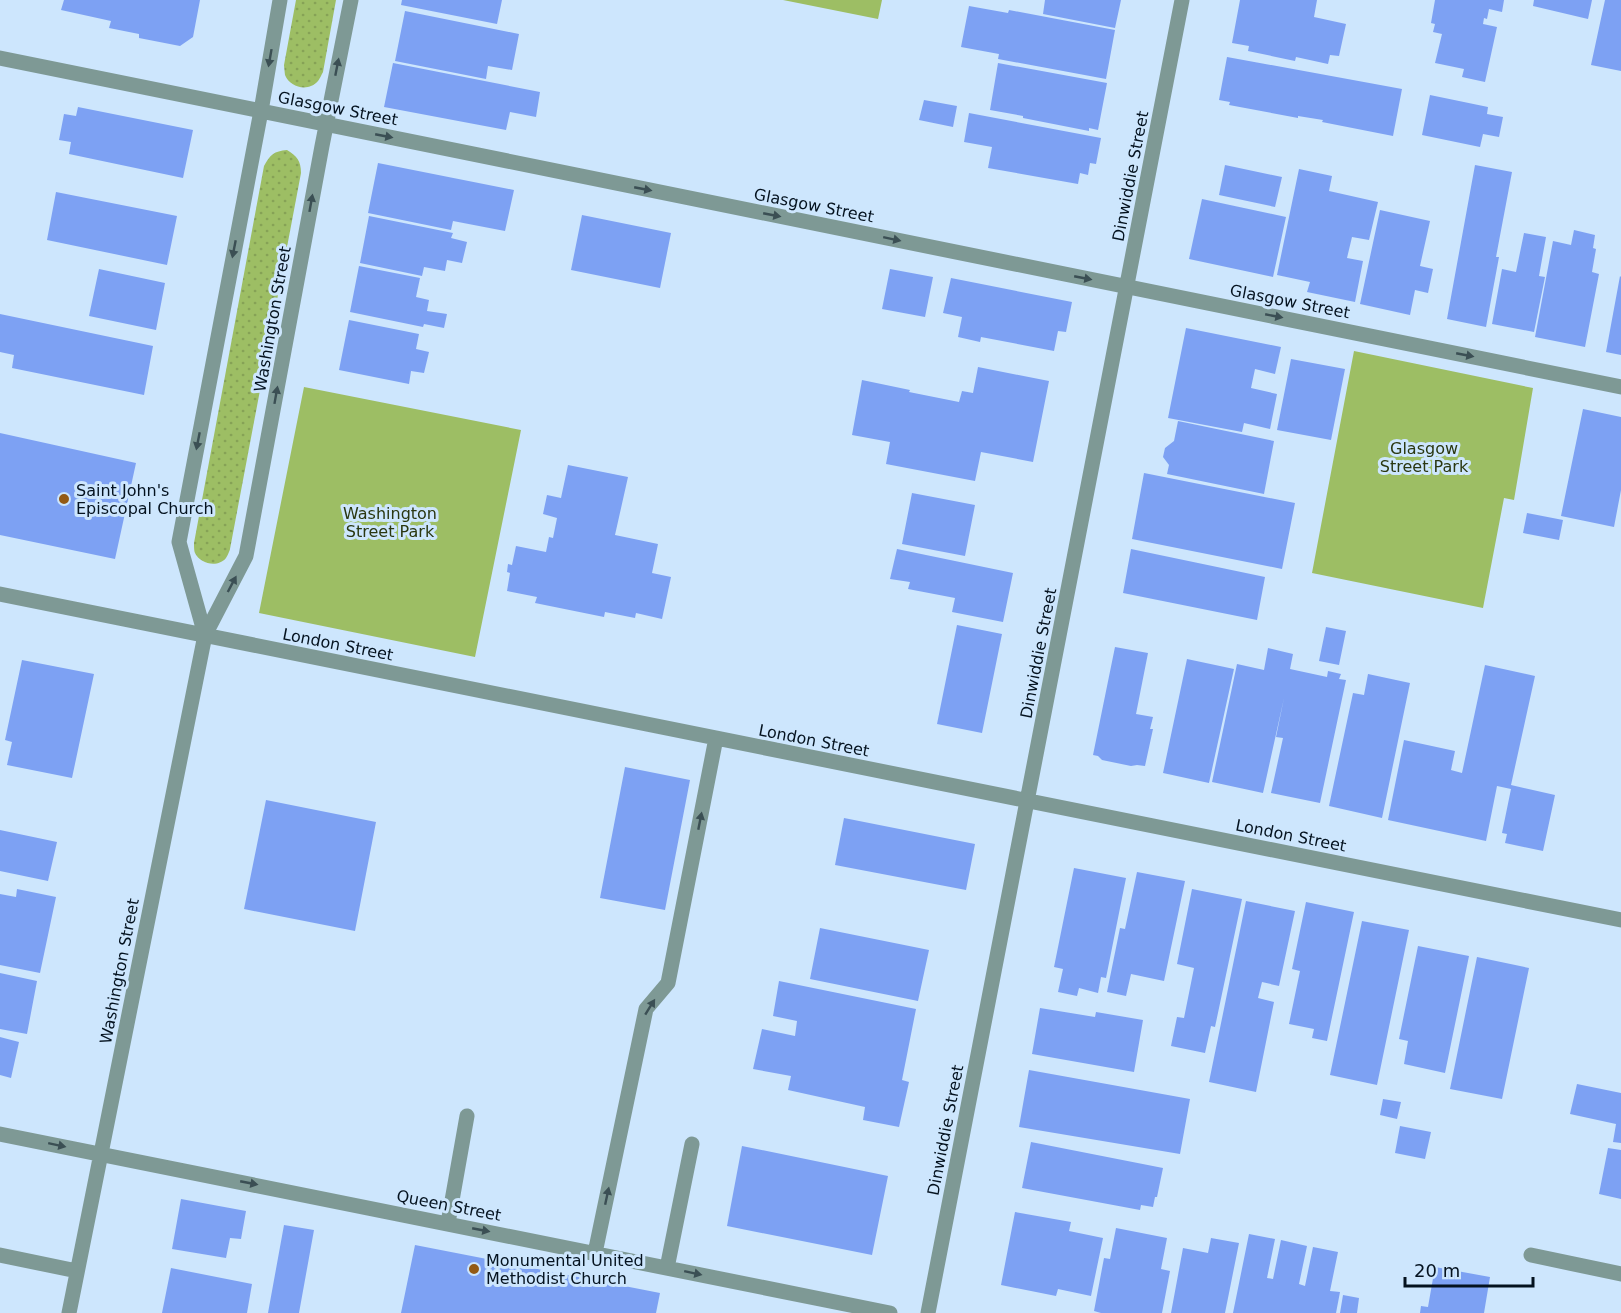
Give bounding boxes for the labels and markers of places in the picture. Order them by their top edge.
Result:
place label: Saint John's Episcopal Church [76,481,214,518]
marker: Saint John's Episcopal Church [57,492,71,506]
place label: Monumental United Methodist Church [486,1251,644,1288]
marker: Monumental United Methodist Church [467,1262,481,1276]

